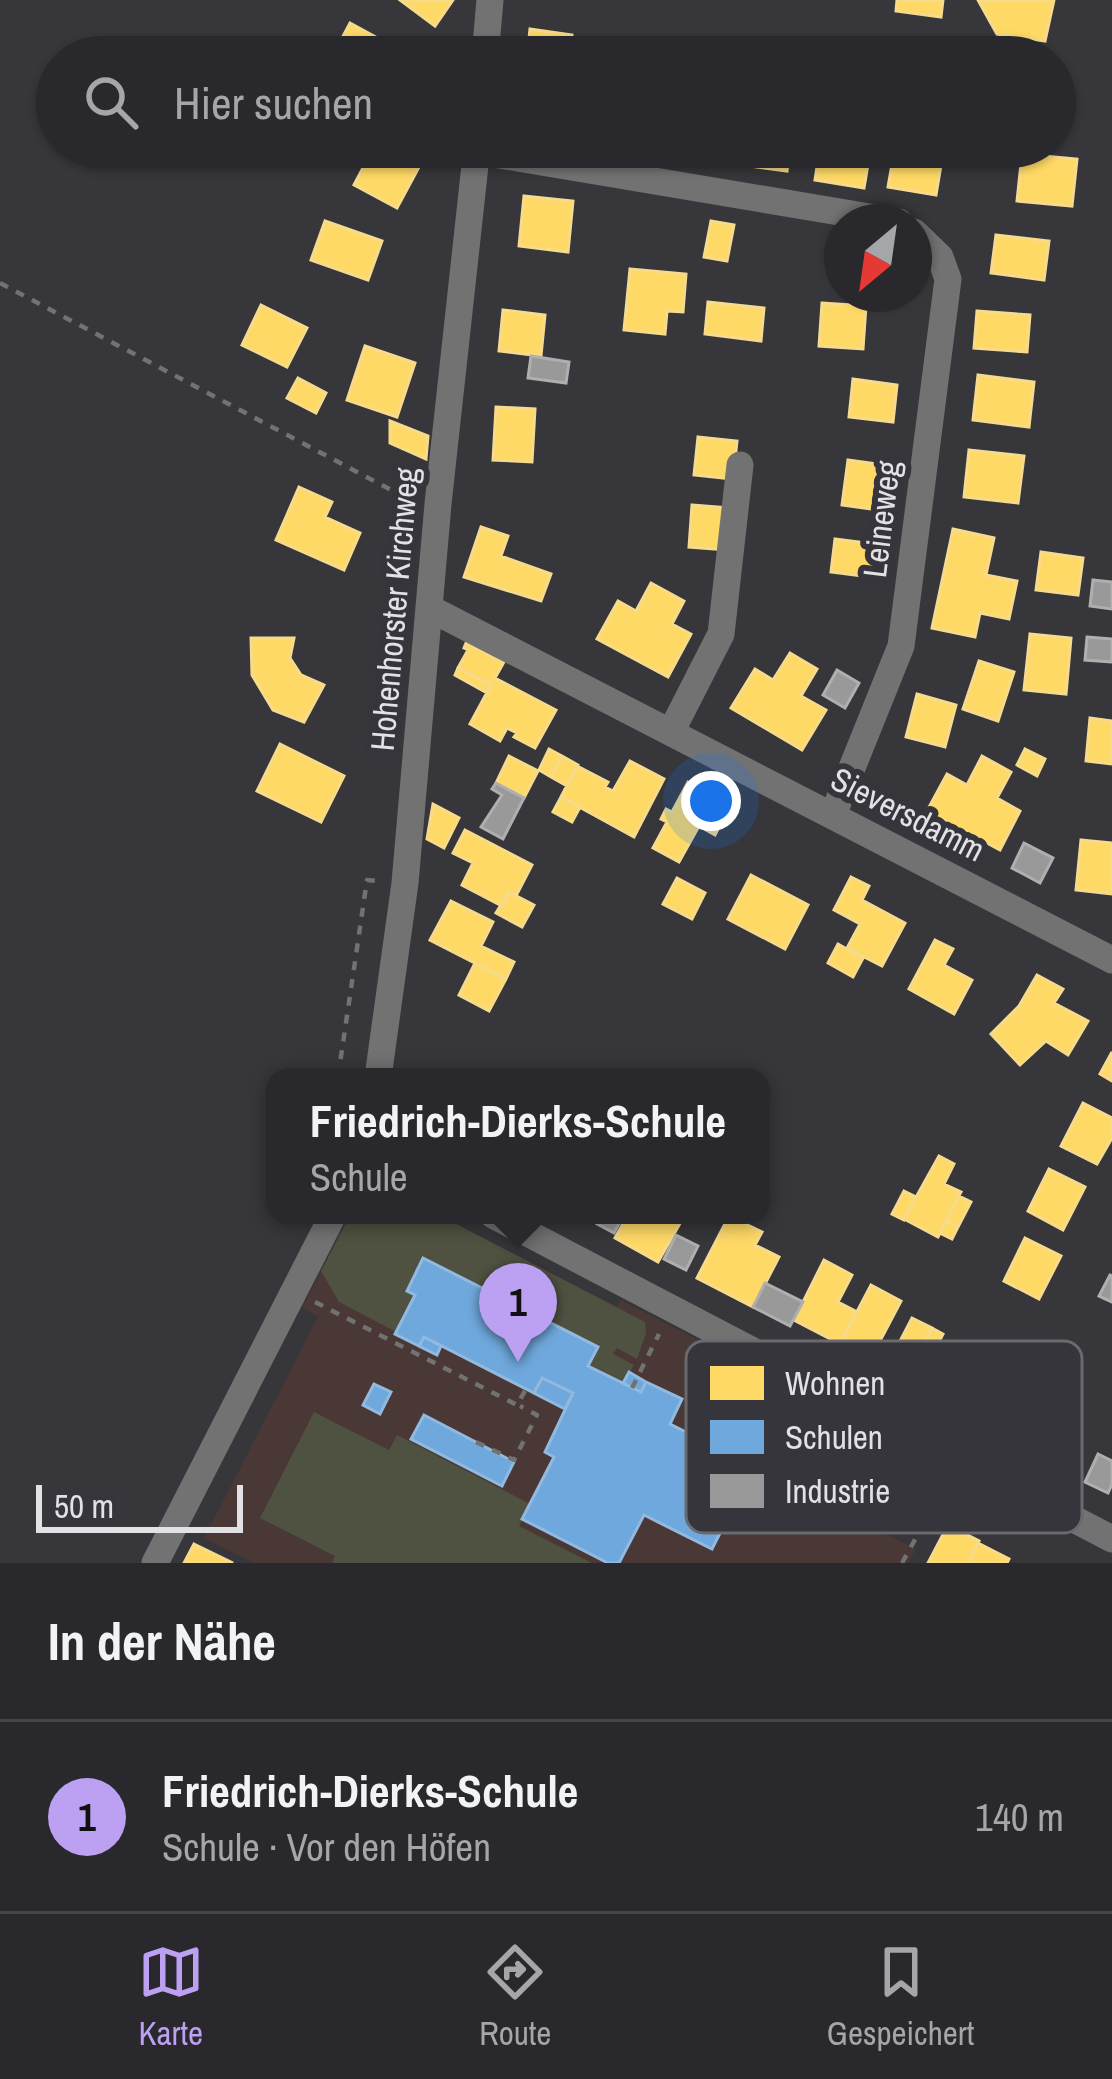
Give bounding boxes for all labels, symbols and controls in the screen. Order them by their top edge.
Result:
search box [36,36,1076,168]
icon: search [78,69,144,135]
text: Hier suchen [174,72,373,133]
north arrow [824,204,932,312]
street label: Leineweg [852,458,910,580]
street label: Hohenhorster Kirchweg [360,465,428,753]
street label: Sieversdamm [824,757,992,871]
your location [681,771,741,831]
popup [266,1068,770,1224]
text: Friedrich-Dierks-Schule [310,1090,726,1151]
text: Schule [310,1151,408,1203]
pin: 1 [479,1263,557,1362]
legend [686,1341,1082,1533]
text: Wohnen [785,1361,885,1405]
text: Schulen [785,1415,883,1459]
text: Industrie [785,1469,890,1513]
scale bar [36,1479,243,1532]
text: 50 m [54,1484,114,1528]
text: In der Nähe [48,1607,276,1676]
text: Friedrich-Dierks-Schule [162,1760,578,1821]
text: 1 [78,1791,96,1843]
text: 140 m [975,1791,1064,1843]
text: Schule · Vor den Höfen [162,1821,491,1873]
tab: Karte [138,1939,204,2055]
tab: Route [479,1939,551,2055]
tab: Gespeichert [827,1939,974,2055]

